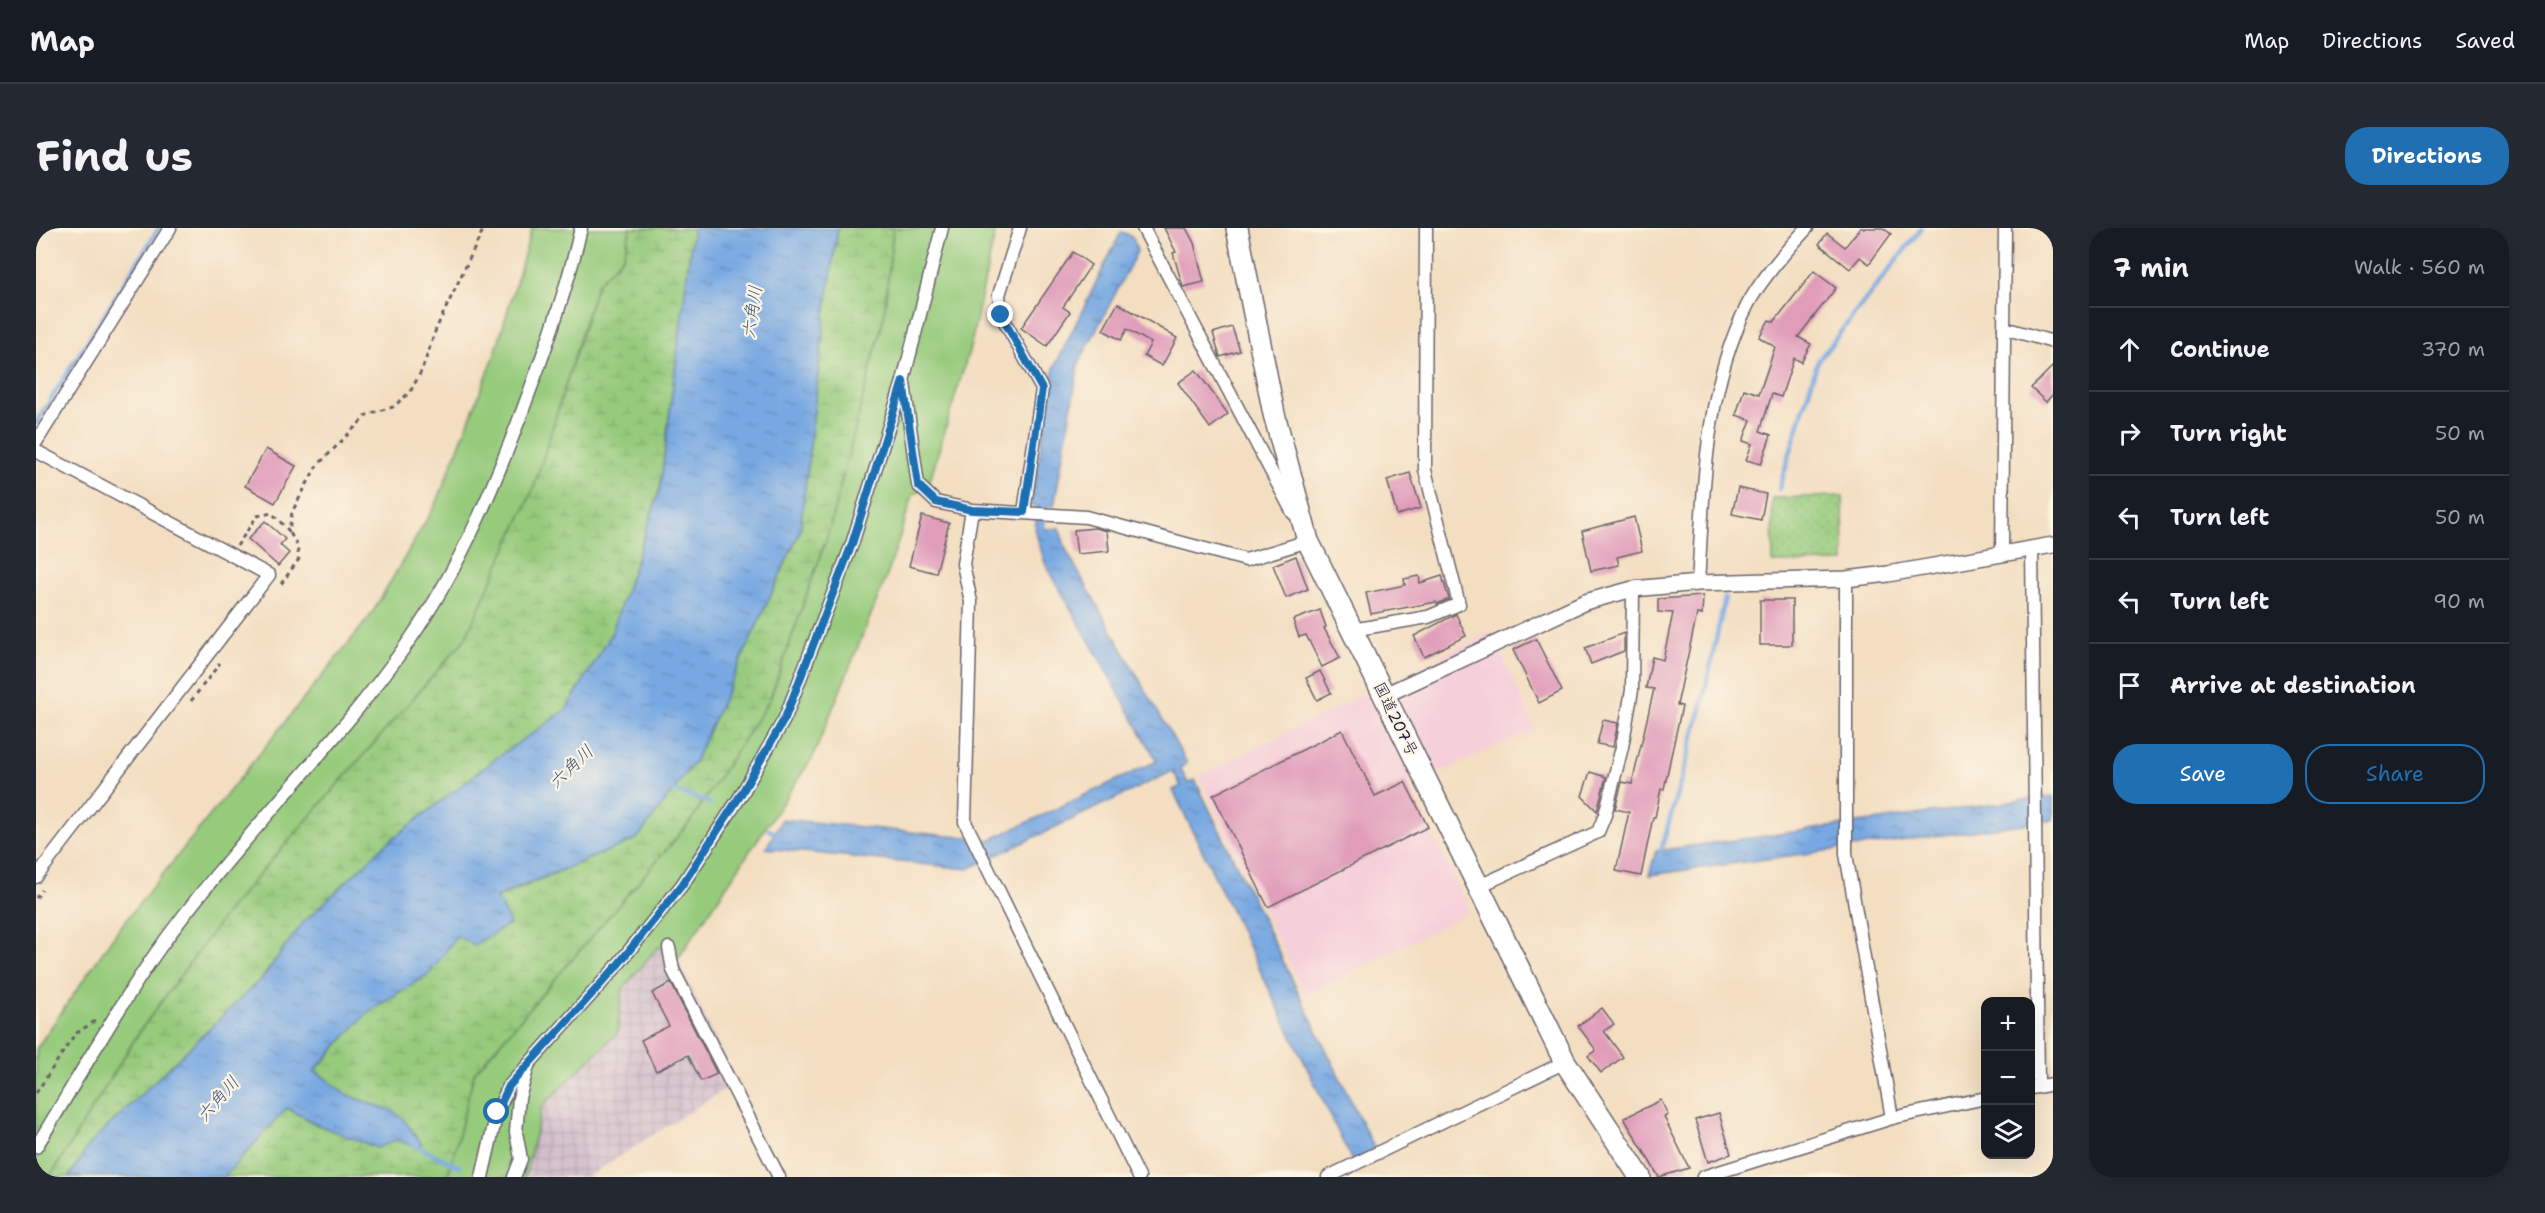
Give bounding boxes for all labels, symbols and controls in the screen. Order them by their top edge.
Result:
text: Map [30,22,95,60]
text: Map [2244,27,2289,55]
text: Directions [2322,27,2422,55]
text: Saved [2455,27,2515,55]
button: Directions [2345,127,2509,185]
text: Find us [36,128,193,184]
text: 7 min [2113,250,2189,285]
text: Walk · 560 m [2354,254,2485,280]
water label: 六角川 [736,284,768,340]
route end [987,301,1013,327]
icon: ahead [2113,333,2146,366]
text: Continue [2170,335,2270,364]
text: 370 m [2421,336,2485,362]
icon: right [2113,417,2146,450]
text: Turn right [2170,419,2287,448]
text: 50 m [2435,420,2485,446]
icon: left [2113,501,2146,534]
text: Turn left [2170,503,2269,532]
text: 50 m [2435,504,2485,530]
icon: left [2113,585,2146,618]
text: Turn left [2170,587,2269,616]
text: 90 m [2433,588,2485,614]
icon: arrive [2113,669,2146,702]
text: Arrive at destination [2170,671,2416,700]
street label: 国道207号 [1369,678,1423,760]
water label: 六角川 [543,740,599,794]
button: Save [2113,744,2293,804]
button: Share [2305,744,2485,804]
map controls [1981,997,2035,1159]
button: + [1981,997,2035,1051]
button: − [1981,1051,2035,1105]
water label: 六角川 [191,1071,245,1127]
route start [483,1098,509,1124]
button: layers [1981,1105,2035,1159]

